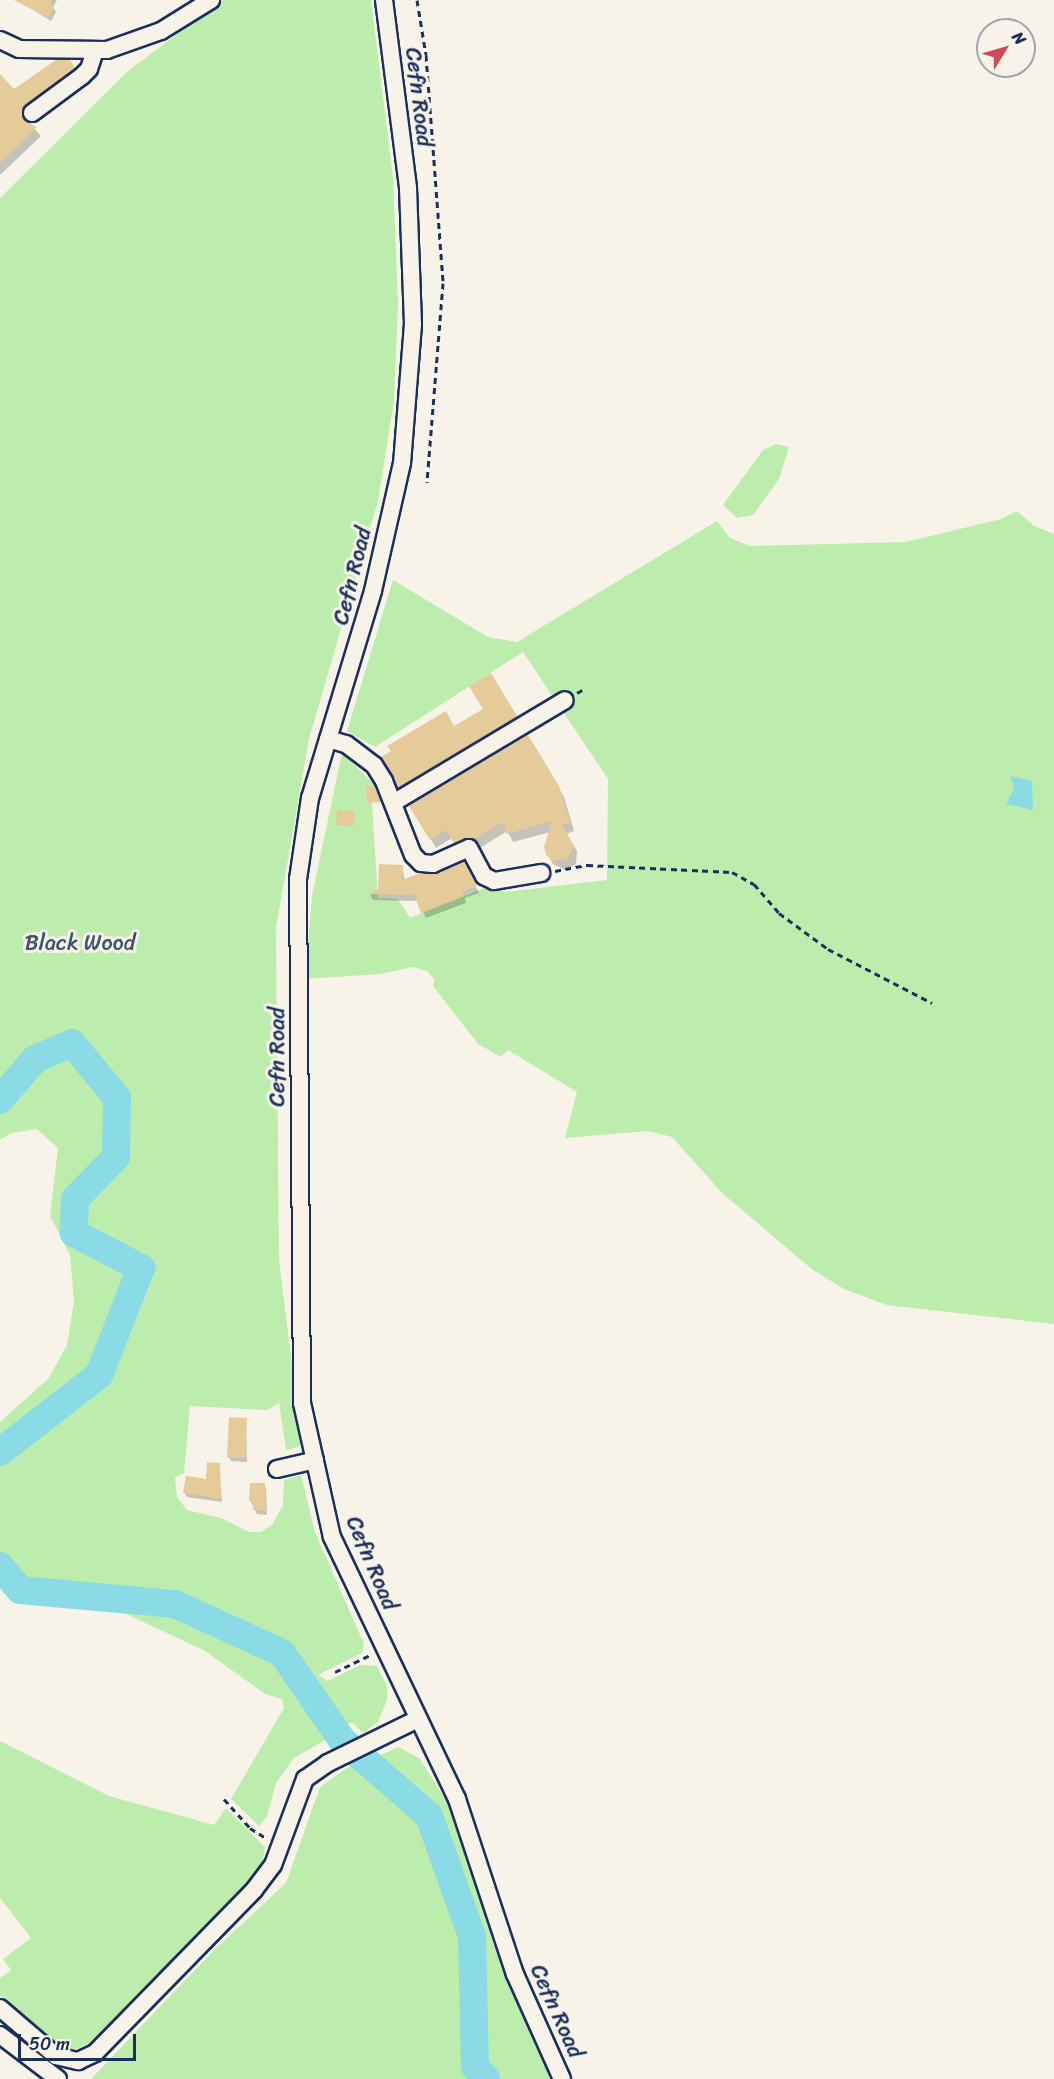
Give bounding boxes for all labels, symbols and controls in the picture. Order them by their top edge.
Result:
north arrow [976,18,1036,78]
text: N [1004,25,1034,51]
street label: Cefn Road [400,46,438,148]
street label: Cefn Road [327,525,377,627]
park label: Black Wood [25,930,135,956]
street label: Cefn Road [264,1007,290,1107]
street label: Cefn Road [340,1512,404,1614]
street label: Cefn Road [525,1960,589,2062]
scale bar [21,2022,140,2060]
text: 50 m [29,2028,70,2060]

